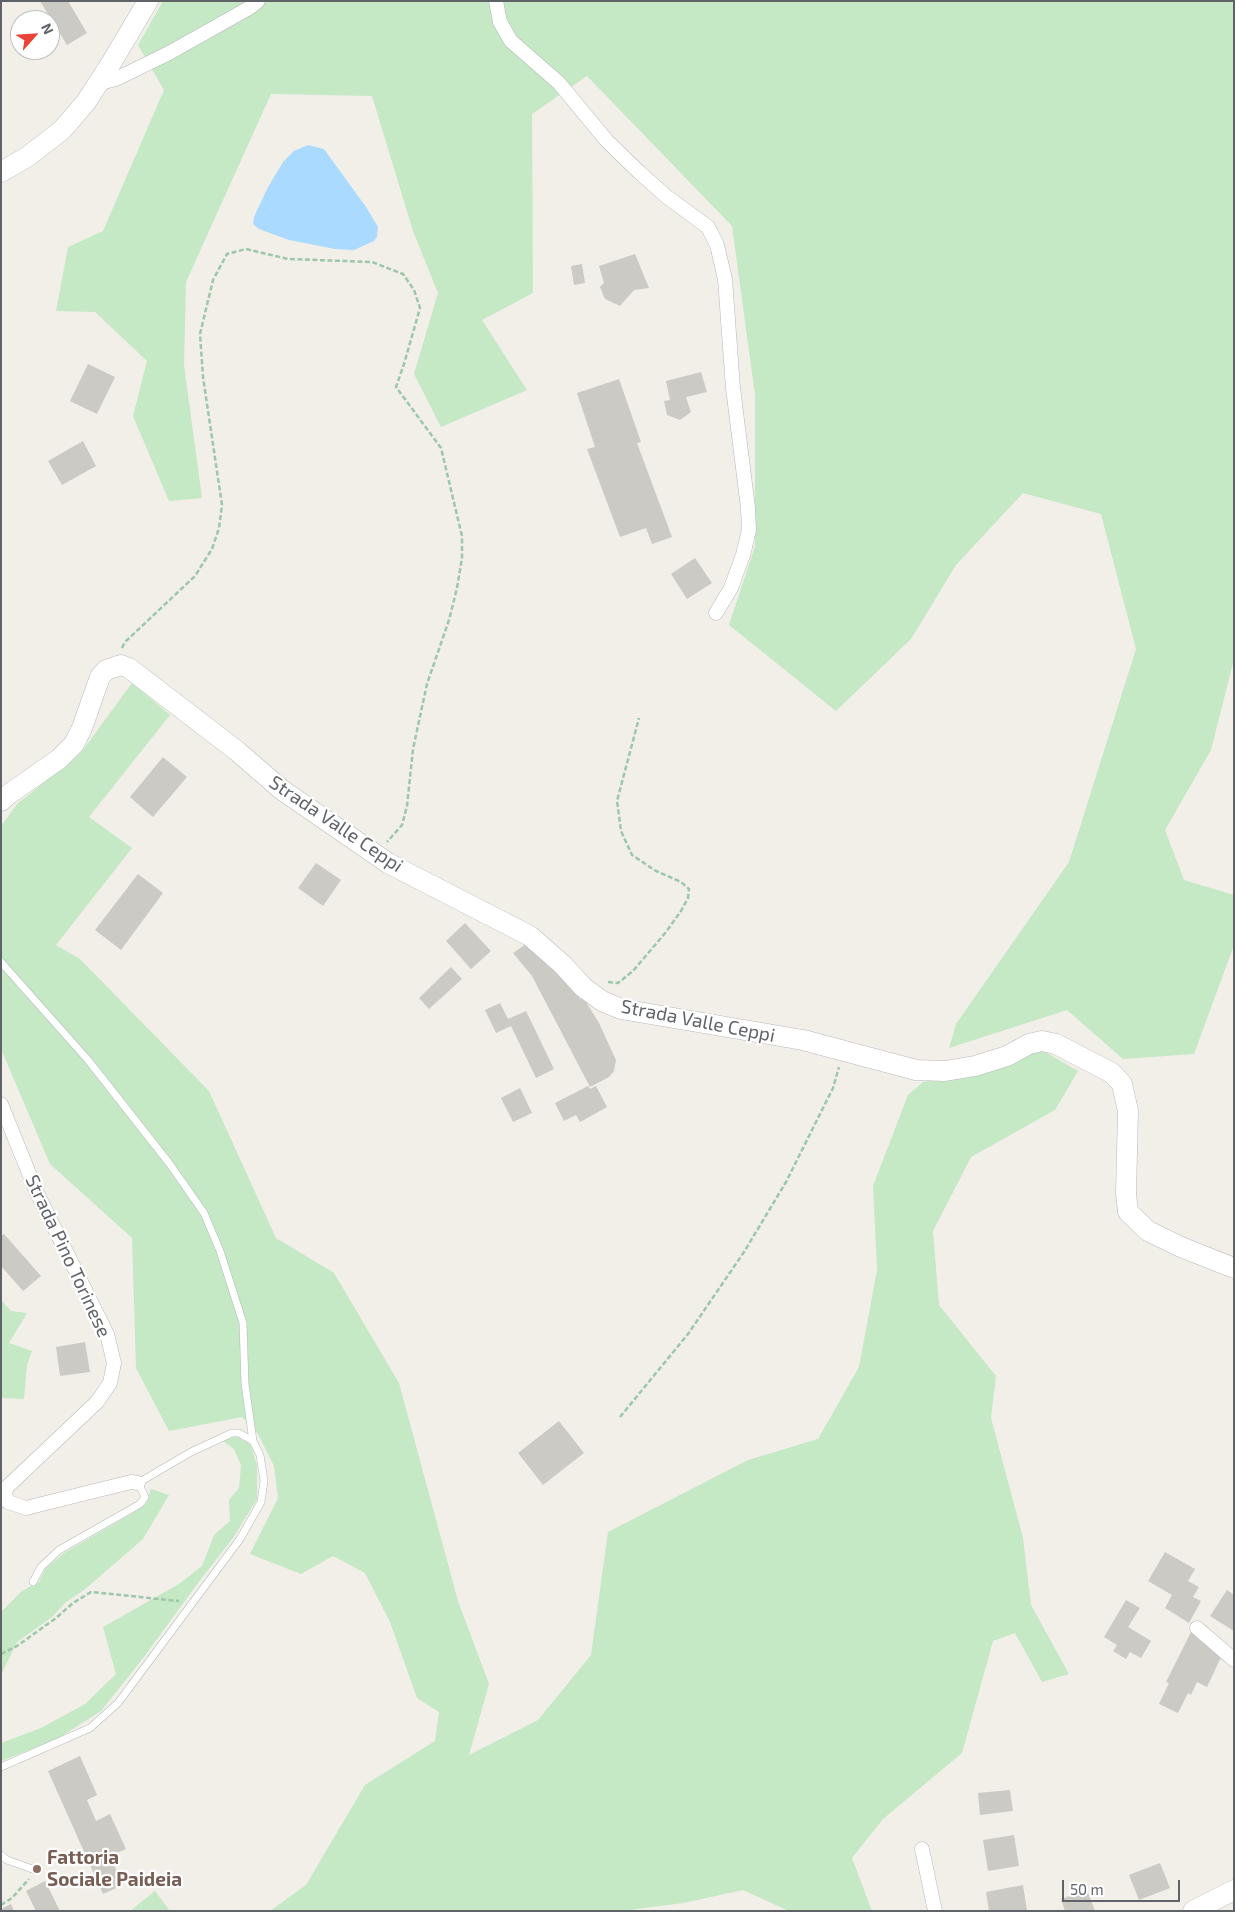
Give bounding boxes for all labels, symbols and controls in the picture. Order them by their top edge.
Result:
north arrow [10,10,60,60]
text: N [38,20,58,37]
street label: Strada Valle Ceppi [265,771,407,877]
street label: Strada Valle Ceppi [619,995,777,1047]
street label: Strada Pino Torinese [20,1171,116,1341]
place label: Fattoria Sociale Paideia [47,1847,182,1891]
marker: Fattoria Sociale Paideia [31,1863,43,1875]
scale bar [1065,1870,1182,1902]
text: 50 m [1070,1880,1104,1898]

